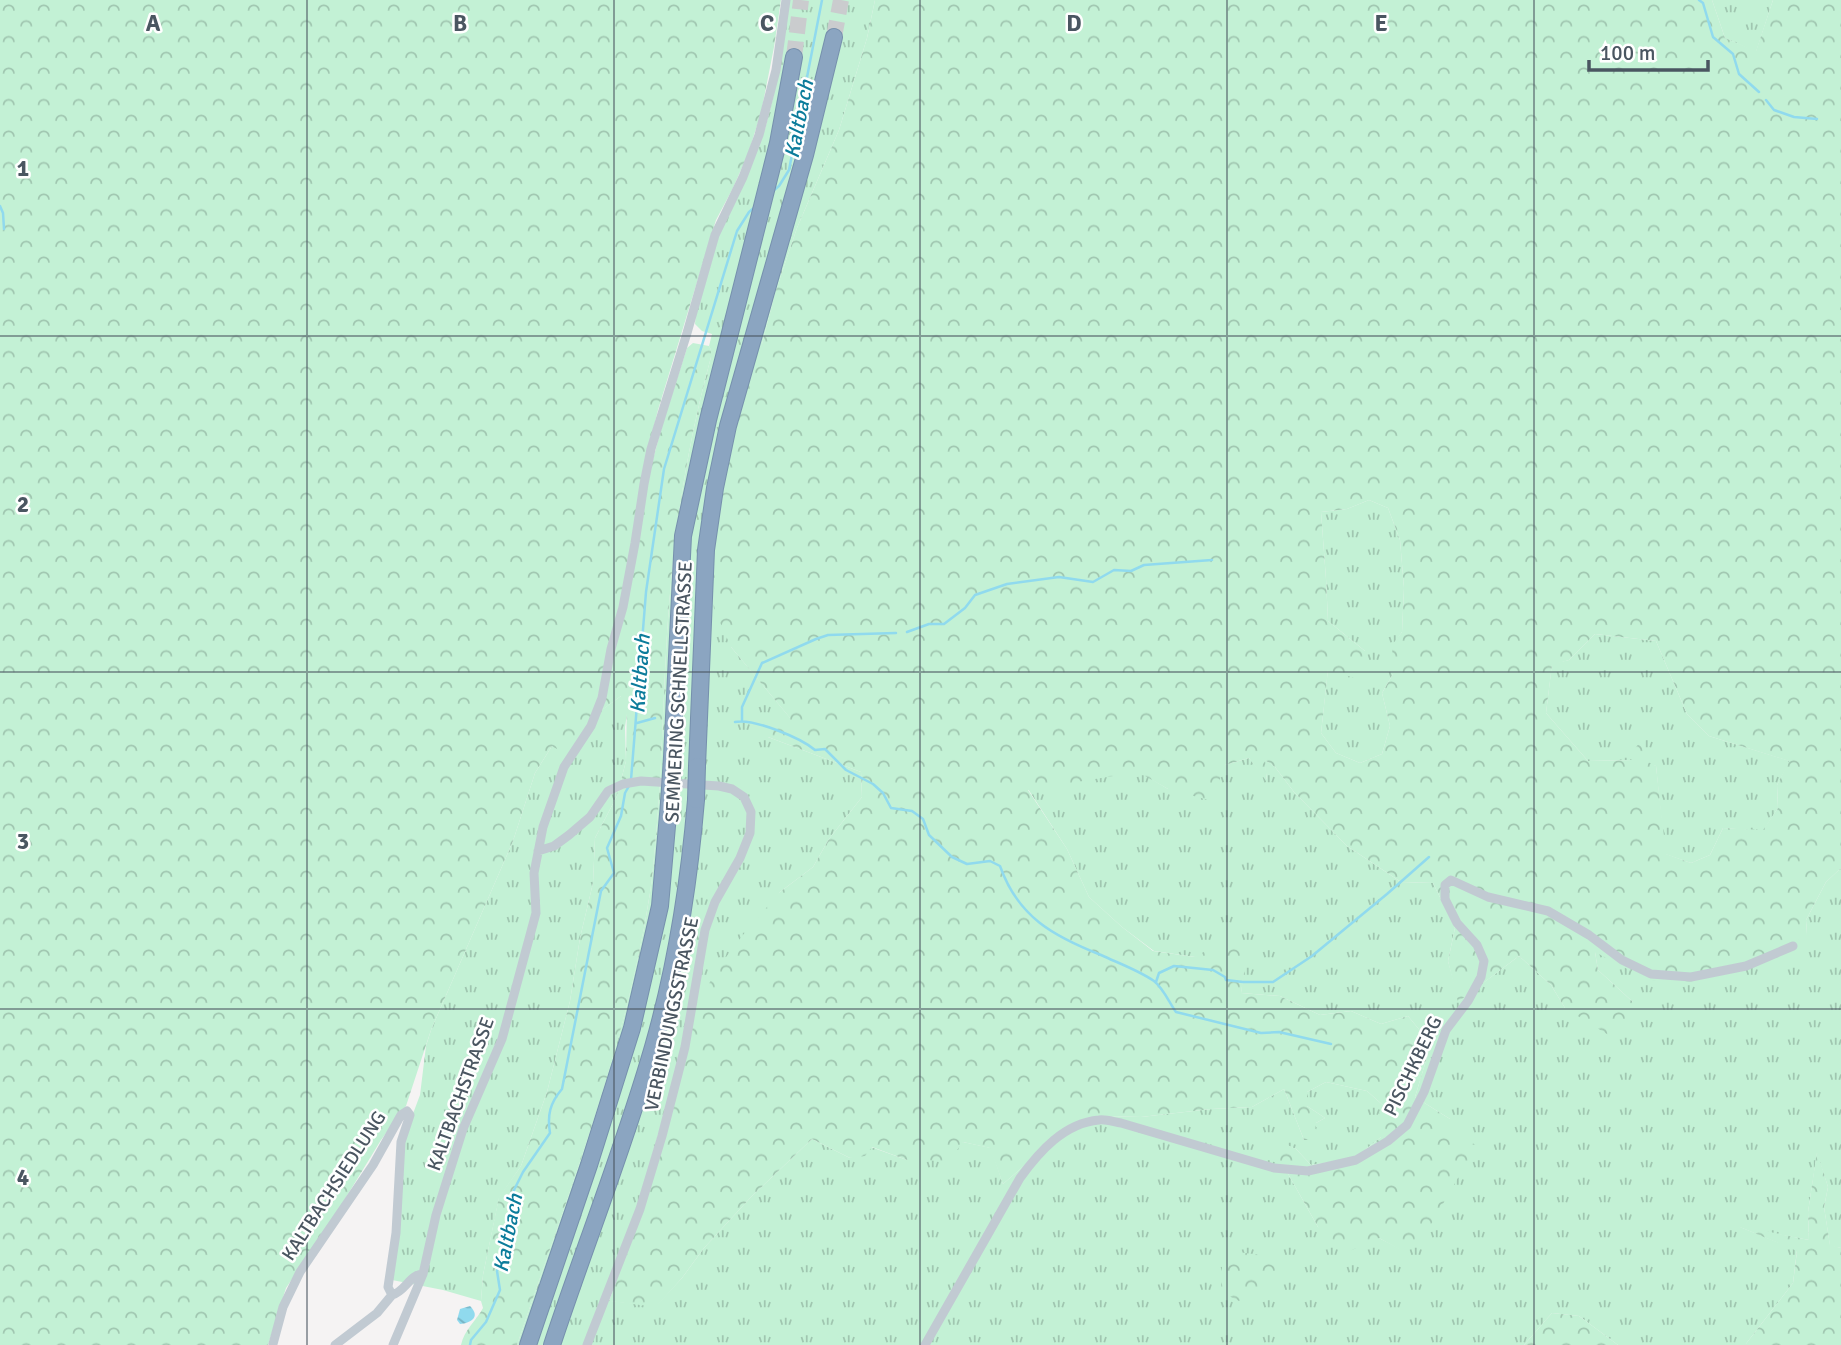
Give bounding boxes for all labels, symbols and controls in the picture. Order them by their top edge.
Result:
text: A [146,9,161,38]
text: B [453,9,467,38]
text: C [760,9,774,38]
text: D [1066,9,1082,38]
text: E [1374,9,1388,38]
scale bar [1589,28,1708,72]
text: 100 m [1600,40,1655,66]
water label: Kaltbach [779,77,819,160]
text: 1 [17,154,29,183]
text: 2 [17,490,29,519]
street label: SEMMERING SCHNELLSTRASSE [660,561,698,823]
water label: Kaltbach [624,633,656,714]
text: 3 [17,827,29,856]
street label: VERBINDUNGSSTRASSE [640,915,704,1113]
street label: PISCHKBERG [1379,1012,1447,1120]
street label: KALTBACHSTRASSE [422,1014,500,1174]
street label: KALTBACHSIEDLUNG [277,1107,391,1265]
text: 4 [17,1163,29,1192]
water label: Kaltbach [488,1191,528,1274]

